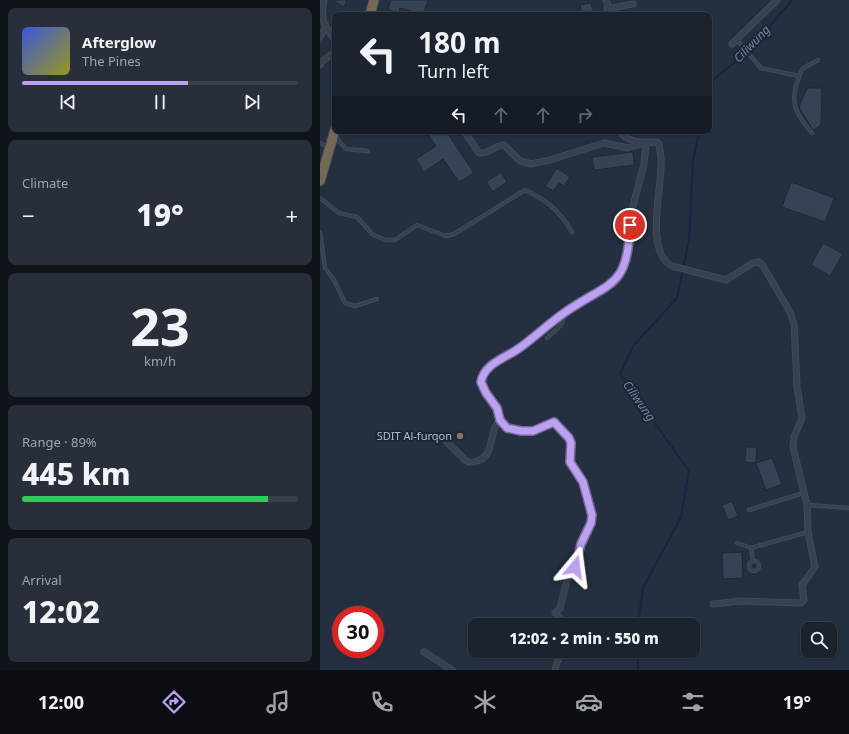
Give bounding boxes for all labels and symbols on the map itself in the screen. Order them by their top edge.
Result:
water label: Ciliwung [730,21,774,66]
pin [613,208,647,242]
water label: Ciliwung [619,377,660,424]
place label: SDIT Al-furqon [377,428,452,443]
marker: SDIT Al-furqon [455,431,465,441]
position arrow [554,546,596,588]
speed limit sign: 30 [332,606,384,658]

